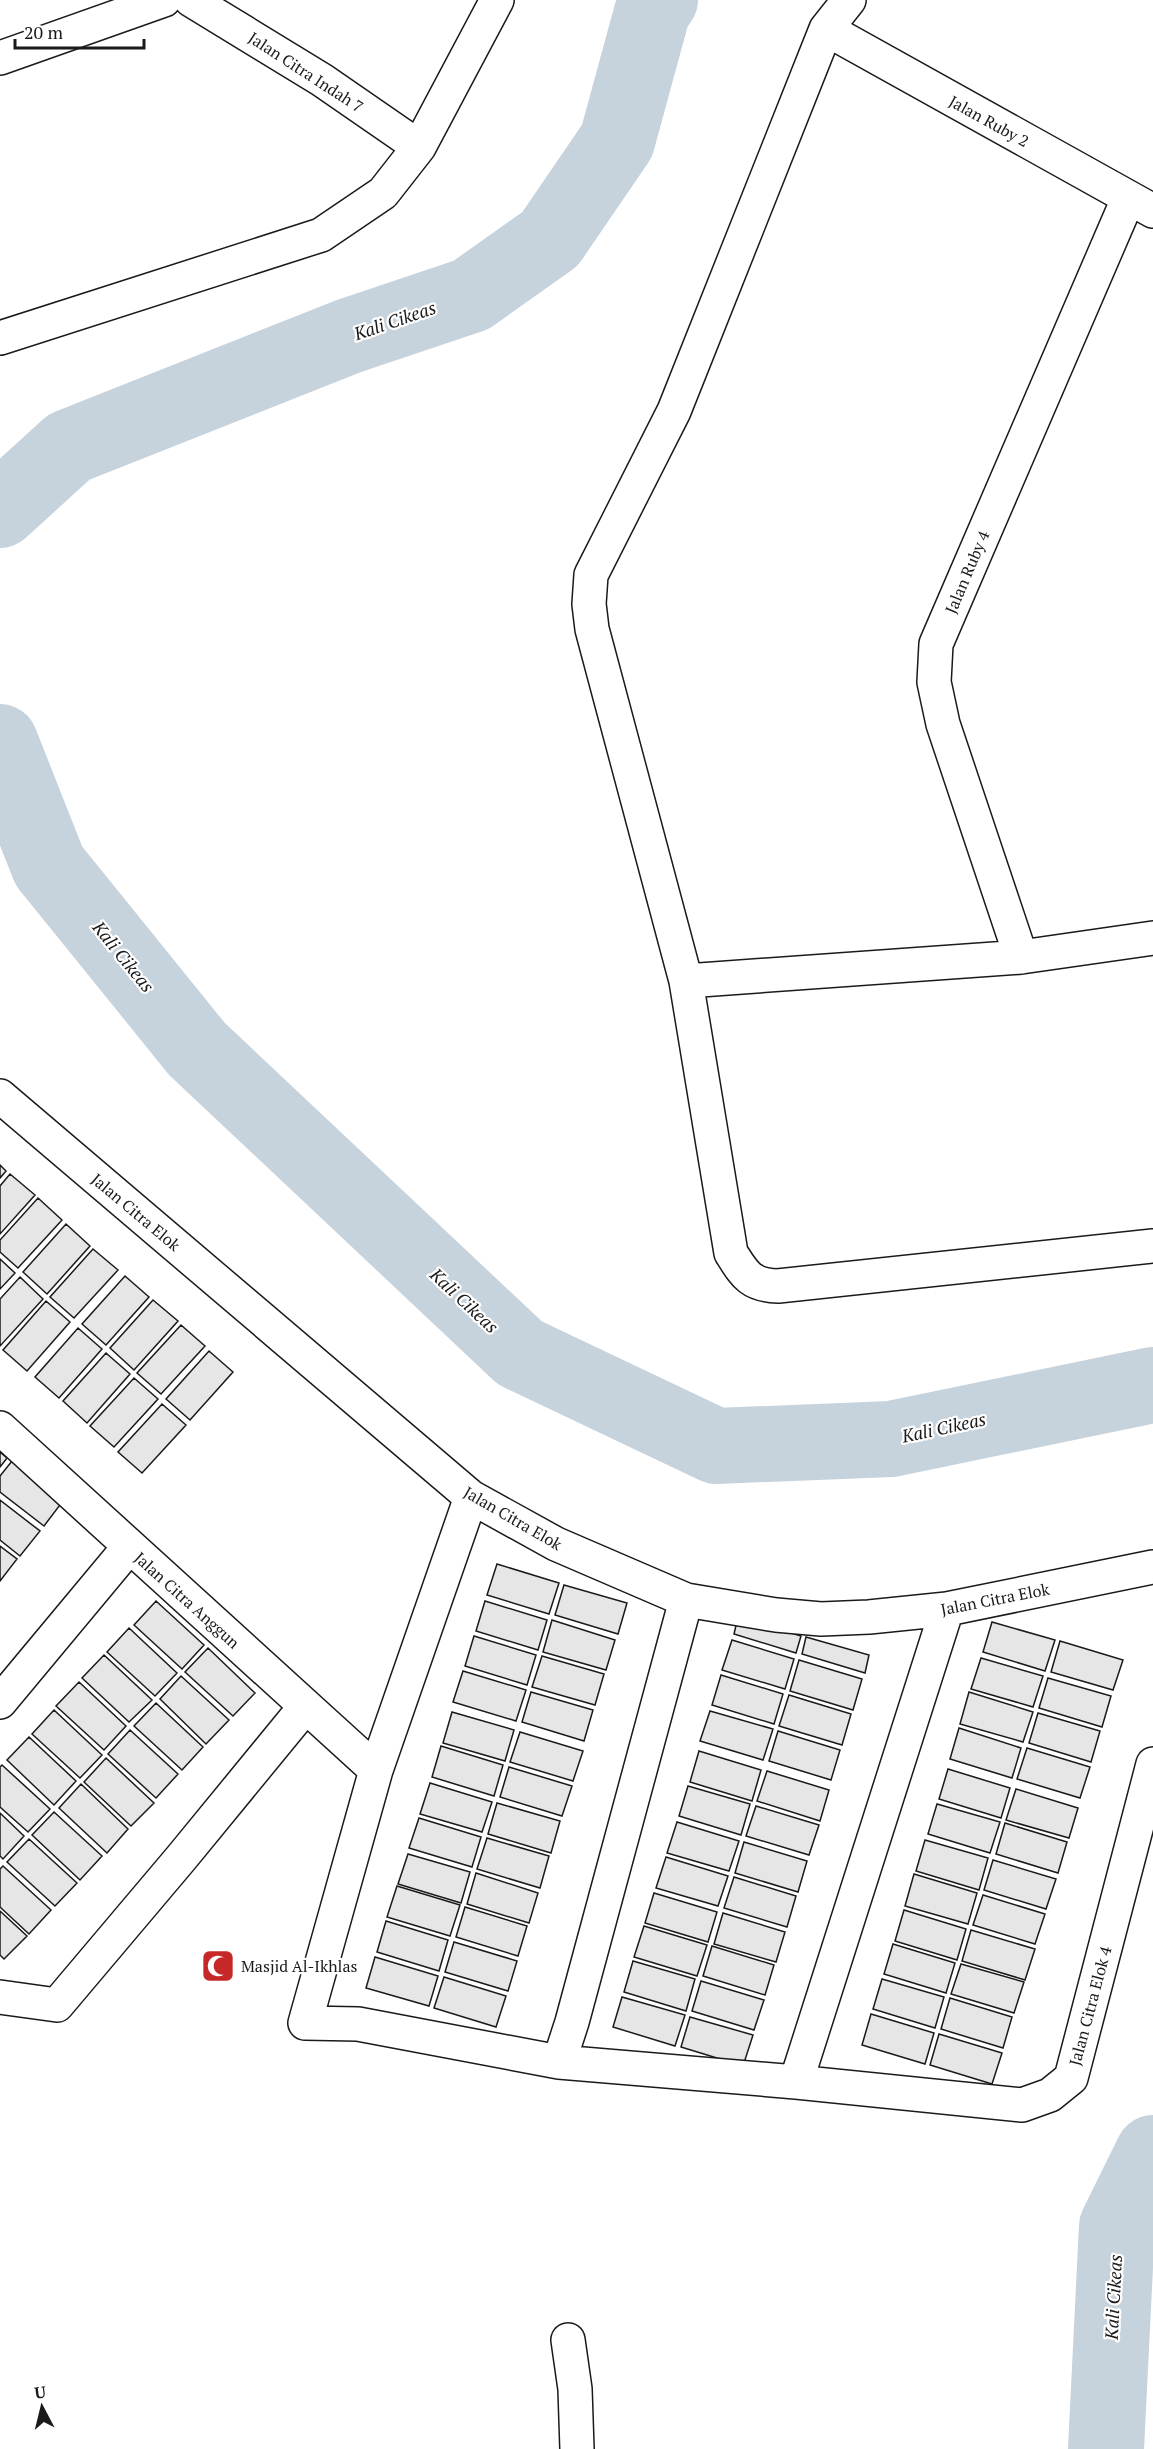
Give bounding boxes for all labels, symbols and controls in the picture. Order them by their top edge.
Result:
scale bar [15,12,144,50]
text: 20 m [24,20,64,44]
street label: Jalan Citra Indah 7 [244,27,368,117]
street label: Jalan Ruby 2 [945,90,1033,152]
water label: Kali Cikeas [350,295,439,346]
street label: Jalan Ruby 4 [940,527,995,617]
water label: Kali Cikeas [87,915,160,997]
street label: Jalan Citra Elok [87,1168,186,1256]
water label: Kali Cikeas [425,1262,504,1338]
water label: Kali Cikeas [899,1406,988,1448]
street label: Jalan Citra Elok [460,1481,567,1555]
street label: Jalan Citra Anggun [130,1547,245,1654]
street label: Jalan Citra Elok [939,1578,1052,1620]
street label: Jalan Citra Elok 4 [1064,1943,1117,2068]
mosque icon: Masjid Al-Ikhlas [200,1948,236,1984]
place label: Masjid Al-Ikhlas [241,1955,357,1977]
water label: Kali Cikeas [1099,2254,1127,2341]
north arrow [12,2377,72,2437]
text: U [33,2380,48,2404]

